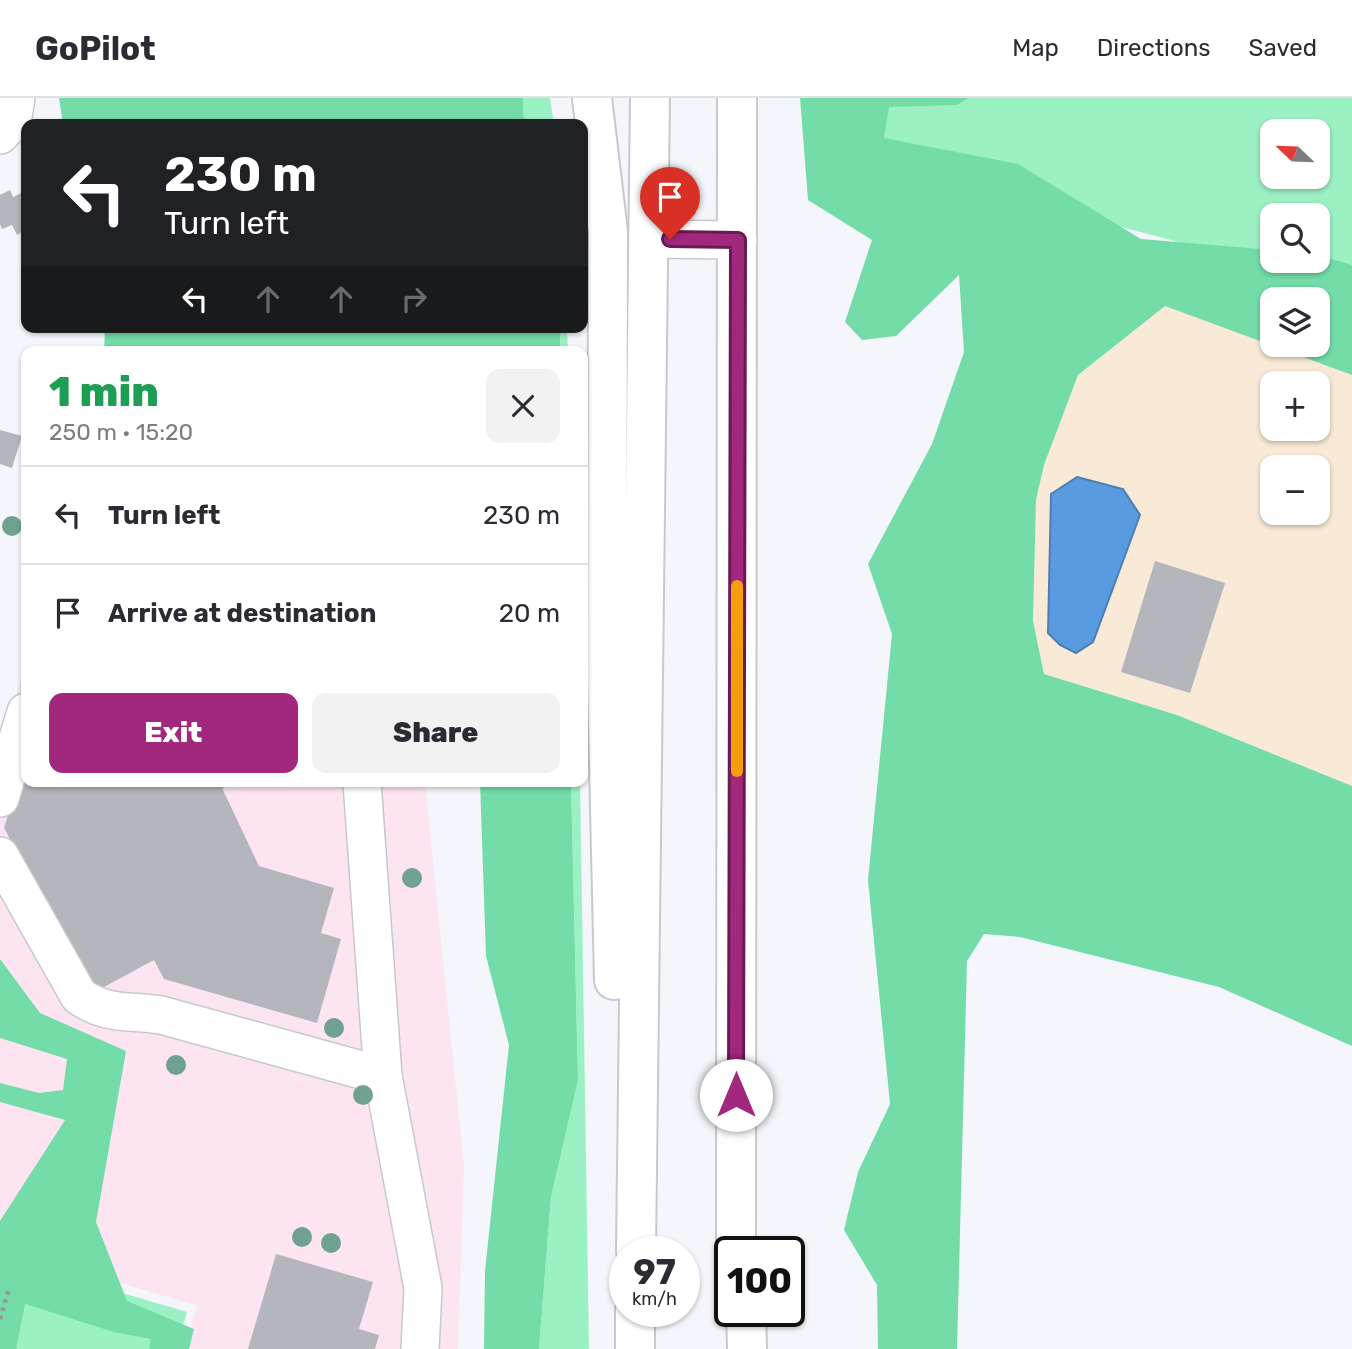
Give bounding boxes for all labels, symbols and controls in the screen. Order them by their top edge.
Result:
text: GoPilot [35,29,156,68]
text: Map [1012,34,1059,62]
text: Directions [1097,34,1210,62]
text: Saved [1248,34,1317,62]
north arrow [1260,119,1330,189]
map controls [1260,119,1330,525]
text: 230 m [164,145,317,203]
icon: left [49,147,140,238]
pin [640,167,700,239]
icon: arrive [651,178,689,216]
button: search [1260,203,1330,273]
text: Turn left [164,204,289,242]
icon: left [176,280,214,318]
icon: ahead [249,280,287,318]
icon: ahead [322,280,360,318]
icon: right [395,280,433,318]
button: layers [1260,287,1330,357]
text: 1 min [49,367,159,417]
button: close [486,369,560,443]
button: + [1260,371,1330,441]
text: 250 m · 15:20 [49,418,193,446]
button: − [1260,455,1330,525]
icon: left [49,496,87,534]
text: Turn left [108,500,220,531]
text: 230 m [483,500,560,531]
icon: arrive [49,594,87,632]
text: Arrive at destination [108,598,376,629]
text: 20 m [499,598,560,629]
button: Exit [49,693,298,773]
button: Share [312,693,560,773]
position arrow [699,1058,773,1132]
speed limit sign: 100 [714,1236,805,1327]
text: 97 [633,1251,676,1293]
text: km/h [632,1288,677,1310]

